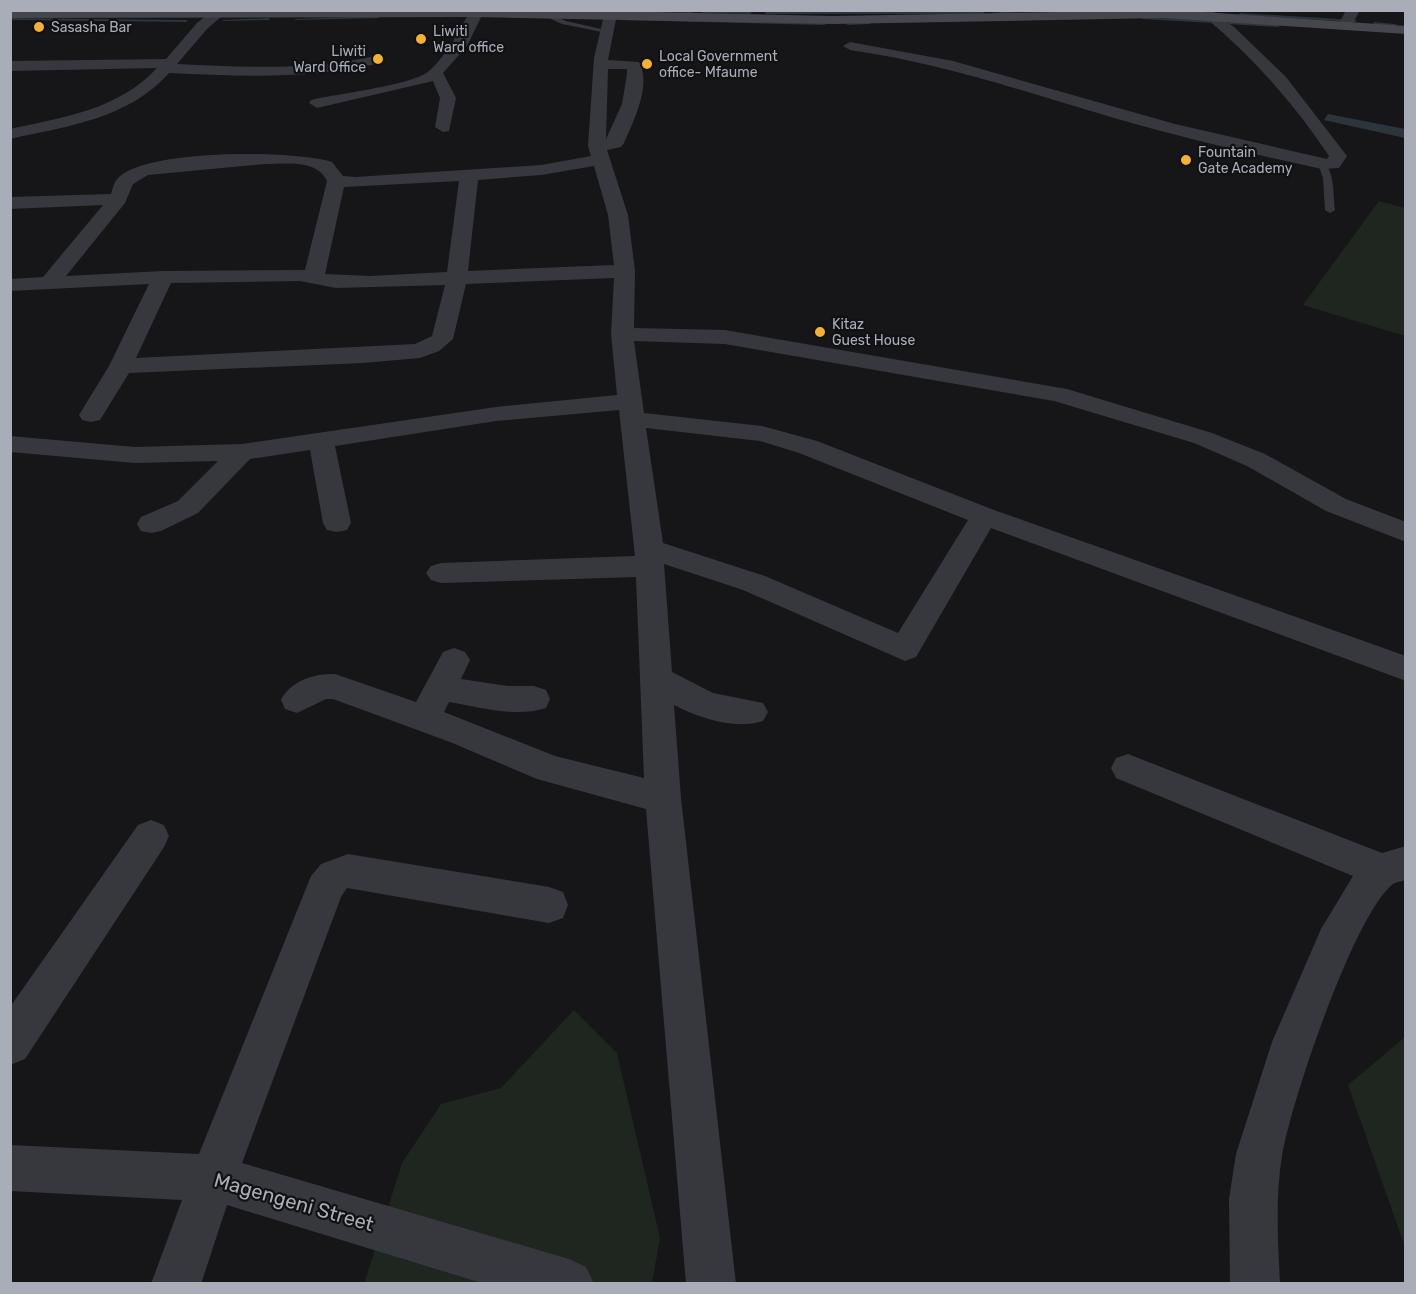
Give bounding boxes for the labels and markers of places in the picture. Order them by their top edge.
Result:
place label: Sasasha Bar [51,19,132,36]
marker: Sasasha Bar [32,20,46,34]
place label: Liwiti Ward office [433,23,504,56]
marker: Liwiti Ward office [414,32,428,46]
place label: Liwiti Ward Office [293,43,366,76]
place label: Local Government office- Mfaume [659,48,778,81]
marker: Liwiti Ward Office [371,52,385,66]
marker: Local Government office- Mfaume [640,57,654,71]
place label: Fountain Gate Academy [1198,144,1293,177]
marker: Fountain Gate Academy [1179,153,1193,167]
place label: Kitaz Guest House [832,316,915,349]
marker: Kitaz Guest House [813,325,827,339]

